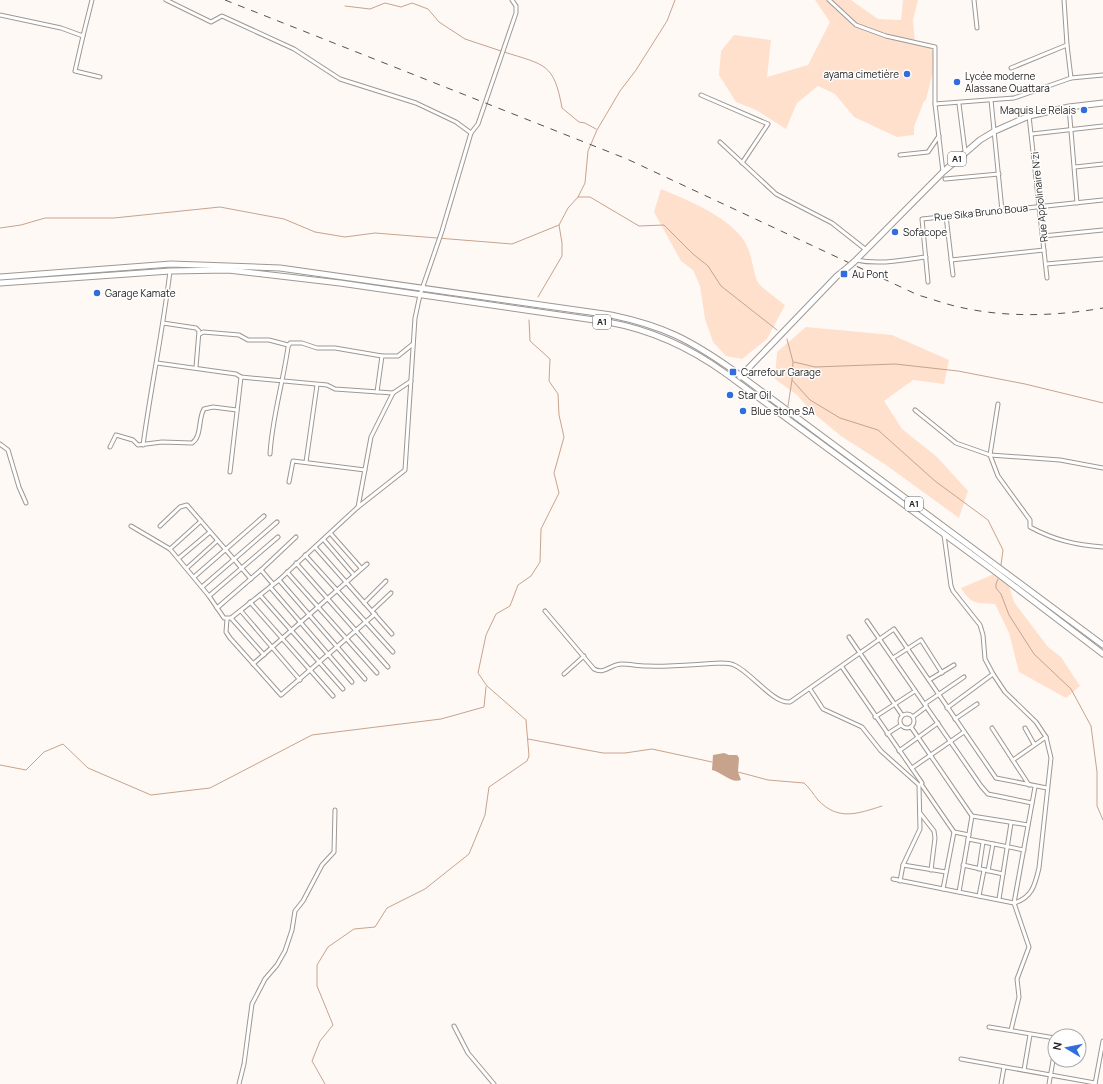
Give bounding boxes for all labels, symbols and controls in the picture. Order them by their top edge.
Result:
place label: ayama cimetière [824,67,899,81]
marker: ayama cimetière [902,69,912,79]
place label: Lycée moderne Alassane Ouattara [965,69,1050,95]
marker: Lycée moderne Alassane Ouattara [952,77,962,87]
place label: Maquis Le Relais [1000,103,1076,117]
marker: Maquis Le Relais [1079,105,1089,115]
street label: Rue Appolinaire N'zi [1027,151,1051,243]
road number: A1 [948,152,966,166]
street label: Rue Sika Bruno Boua [933,200,1029,224]
place label: Sofacope [903,225,947,239]
marker: Sofacope [890,227,900,237]
place label: Au Pont [852,267,888,281]
marker: Au Pont [839,269,849,279]
place label: Garage Kamate [105,286,176,300]
marker: Garage Kamate [92,288,102,298]
road number: A1 [593,315,611,329]
place label: Carrefour Garage [741,365,821,379]
marker: Carrefour Garage [728,367,738,377]
place label: Star Oil [738,388,771,402]
marker: Star Oil [725,390,735,400]
place label: Blue stone SA [751,404,815,418]
marker: Blue stone SA [738,406,748,416]
road number: A1 [905,497,923,511]
north arrow [1047,1028,1087,1068]
text: N [1049,1041,1065,1051]

